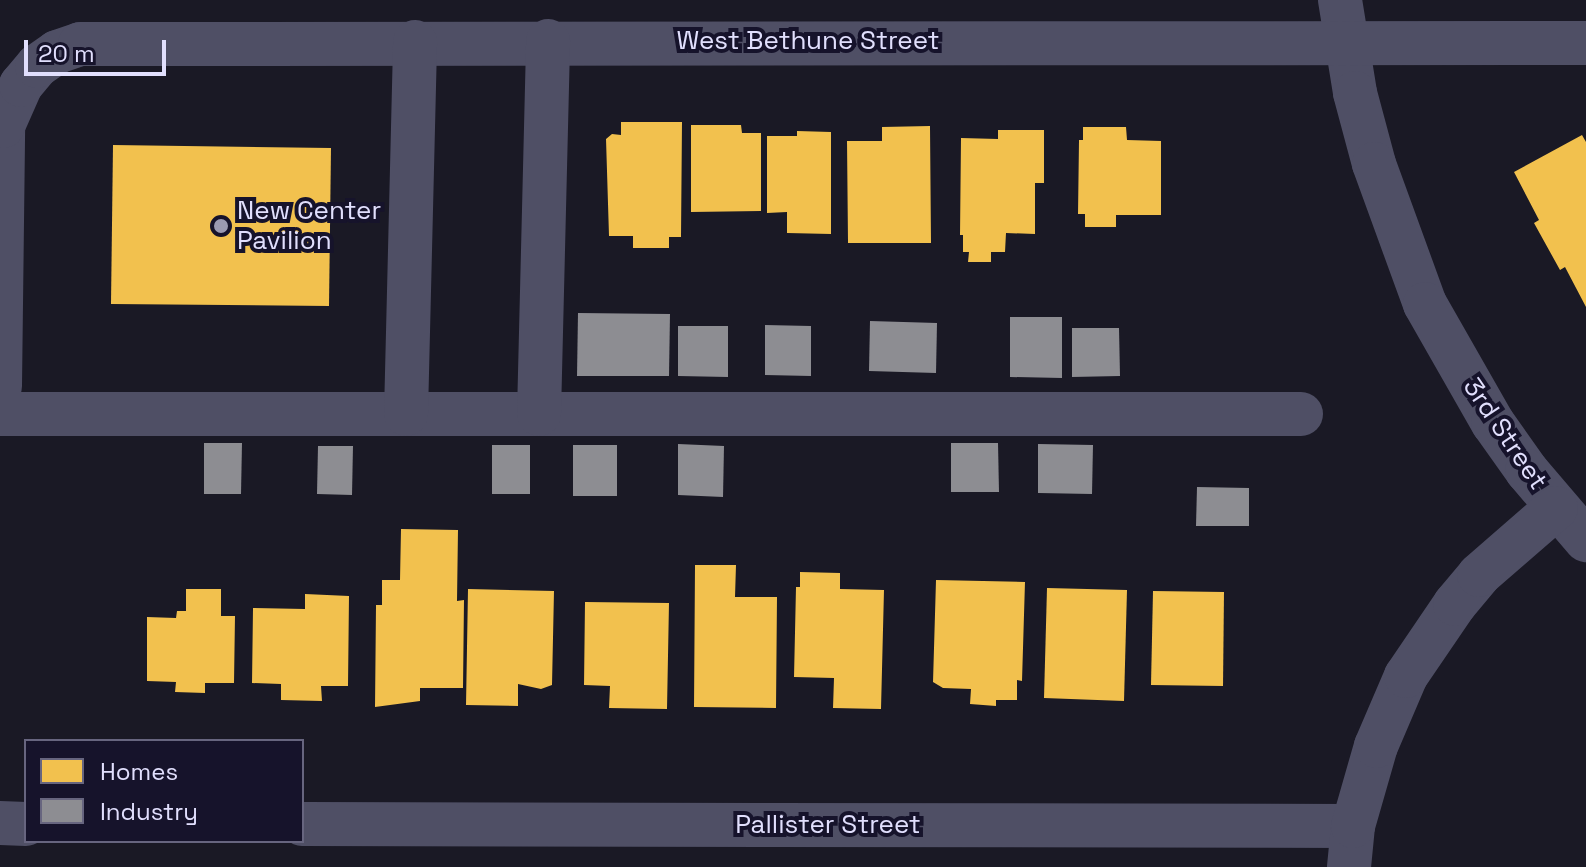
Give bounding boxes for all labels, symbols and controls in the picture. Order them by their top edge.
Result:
scale bar [28,24,170,74]
street label: West Bethune Street [677,25,939,57]
text: 20 m [38,38,95,69]
place label: New Center Pavilion [237,195,381,256]
marker: New Center Pavilion [212,217,230,235]
street label: 3rd Street [1456,372,1554,496]
legend [24,739,304,843]
text: Homes [100,756,178,787]
text: Industry [100,796,198,827]
street label: Pallister Street [735,809,921,841]

